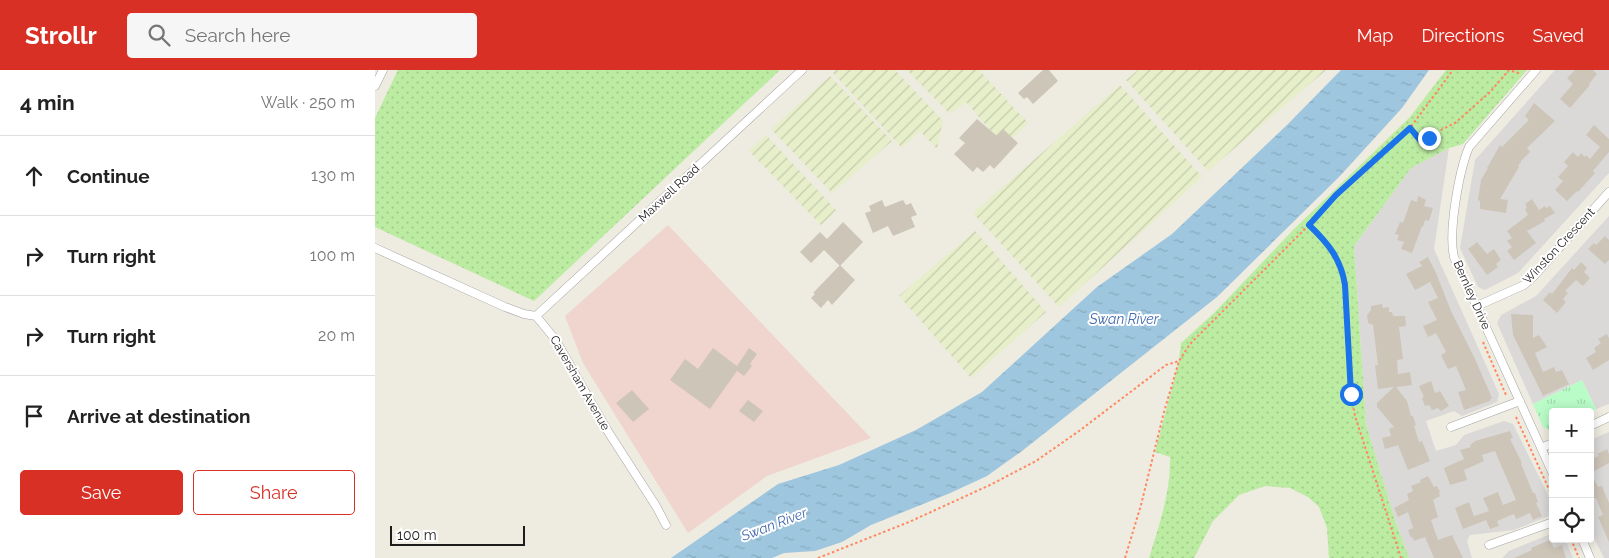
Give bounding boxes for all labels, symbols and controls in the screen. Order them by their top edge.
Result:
search box [127,13,477,58]
text: Strollr [25,21,97,50]
icon: search [145,21,173,49]
text: Search here [185,24,290,46]
text: Map [1357,25,1393,46]
text: Directions [1421,25,1505,46]
text: Saved [1533,25,1584,46]
text: 4 min [20,90,75,115]
text: Walk · 250 m [261,93,355,112]
route end [1418,127,1441,150]
street label: Maxwell Road [636,161,702,225]
icon: ahead [20,162,48,190]
text: Continue [67,165,150,187]
text: 130 m [311,166,355,185]
street label: Winston Crescent [1520,205,1598,287]
icon: right [20,242,48,270]
text: Turn right [67,245,156,267]
text: 100 m [310,246,355,265]
street label: Bernley Drive [1451,258,1493,332]
water label: Swan River [1089,311,1160,327]
icon: right [20,322,48,350]
text: Turn right [67,325,156,347]
text: 20 m [318,326,355,345]
street label: Caversham Avenue [547,333,613,433]
route start [1340,383,1363,406]
icon: arrive [20,402,48,430]
text: Arrive at destination [67,405,251,427]
map controls [1549,408,1594,543]
button: + [1549,408,1594,453]
button: − [1549,453,1594,498]
button: Save [20,470,183,515]
button: Share [193,470,355,515]
button: locate [1549,498,1594,543]
water label: Swan River [738,504,810,544]
scale bar [390,523,525,546]
text: 100 m [397,527,437,543]

